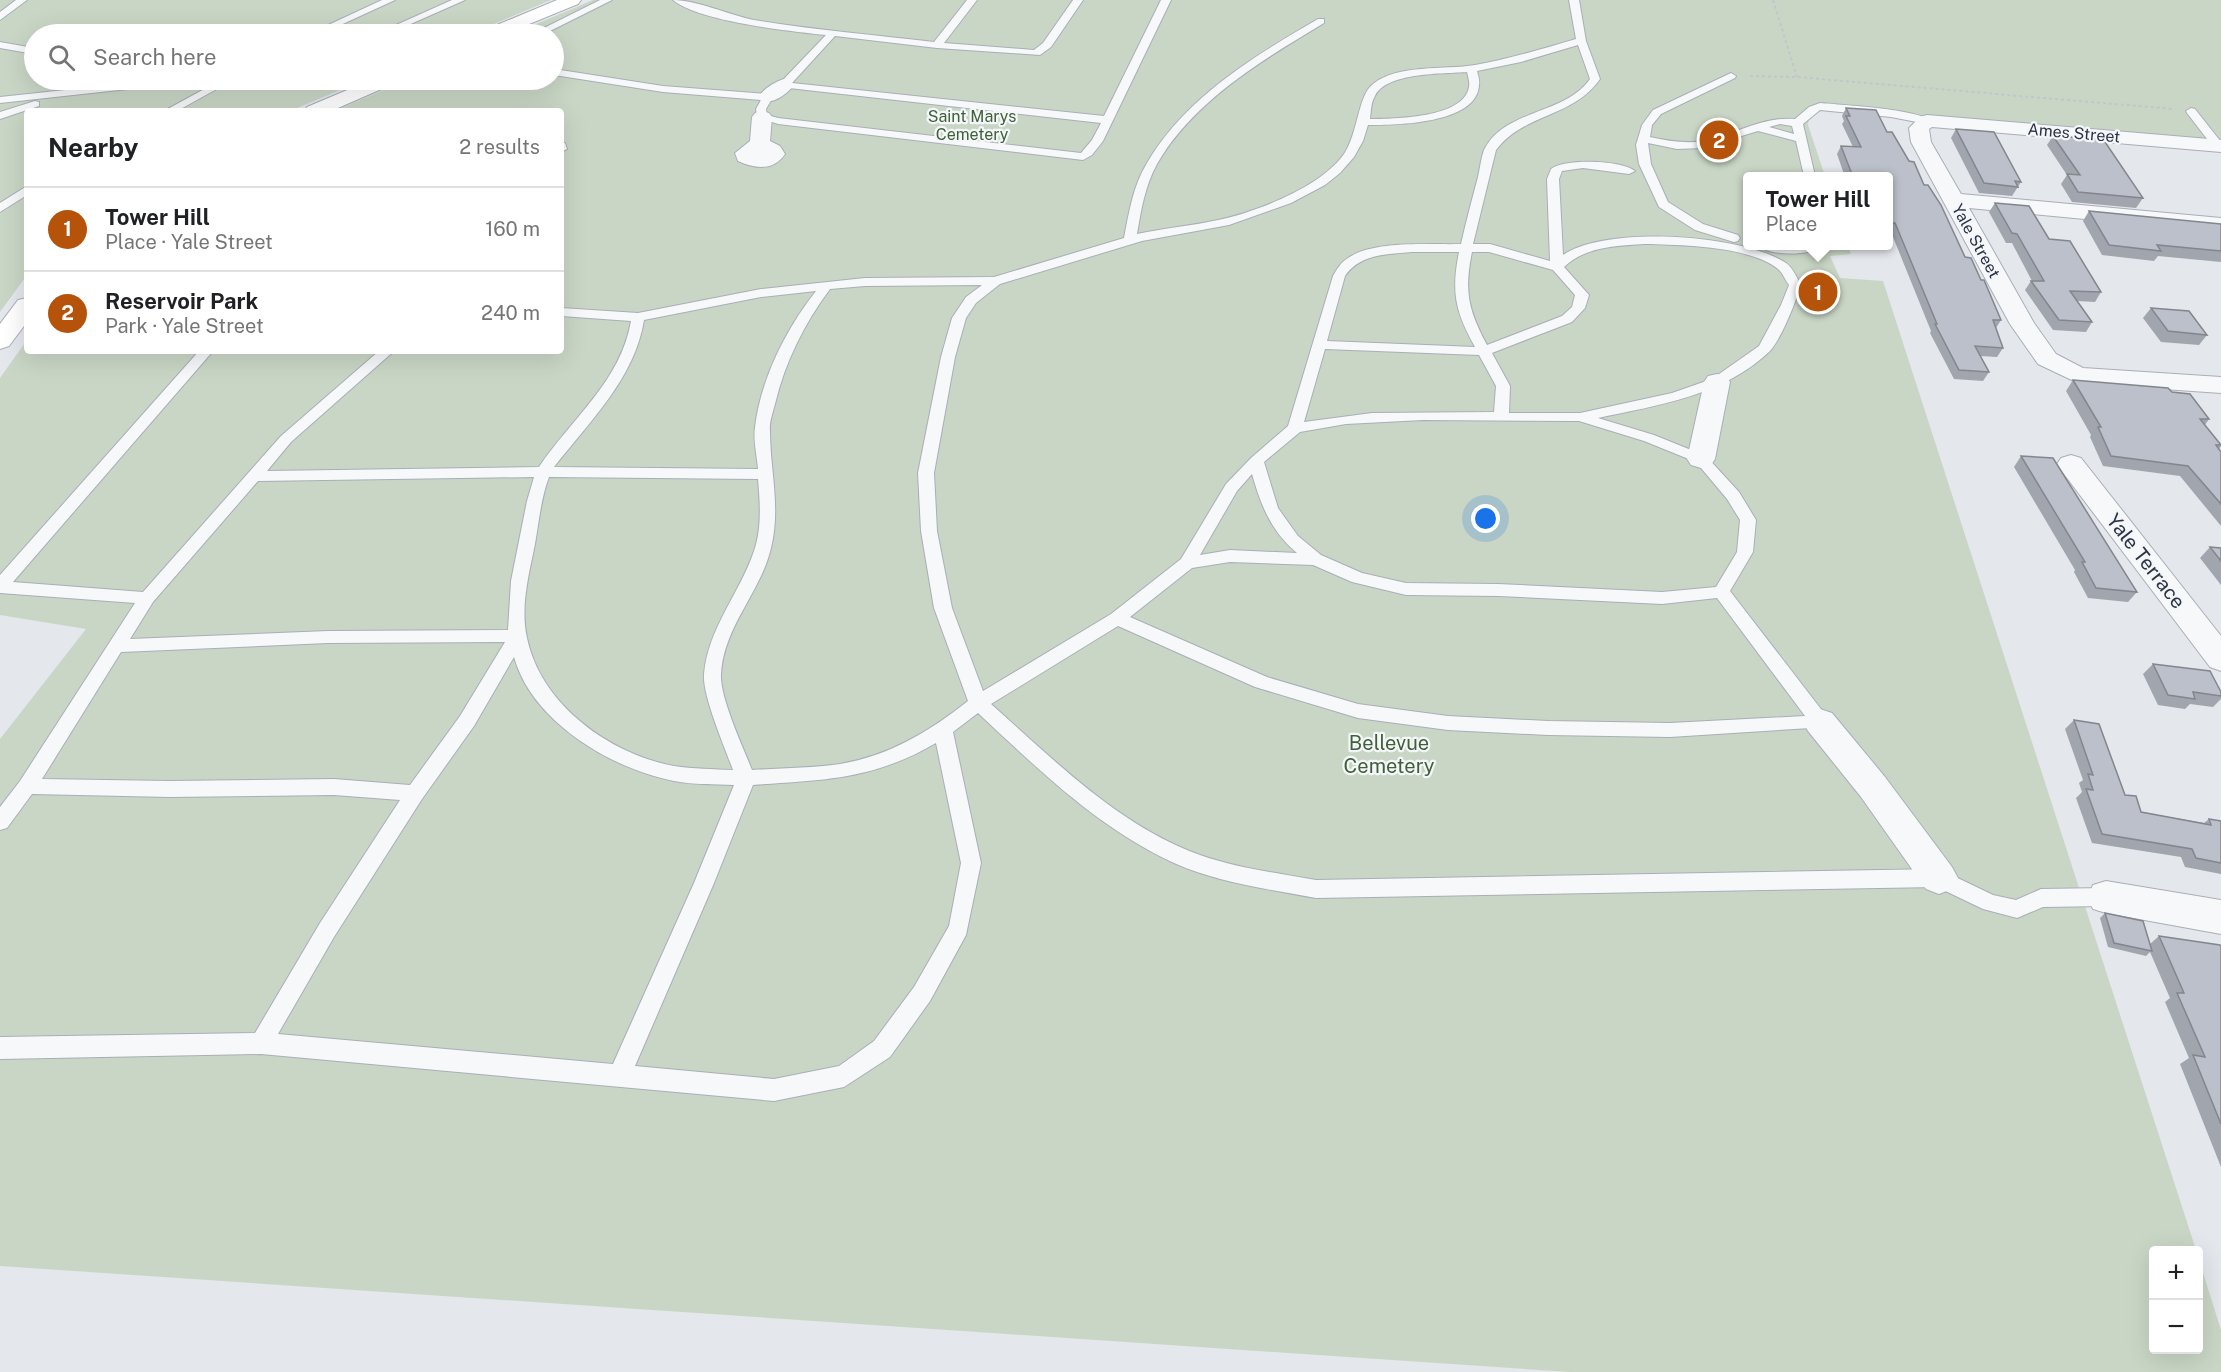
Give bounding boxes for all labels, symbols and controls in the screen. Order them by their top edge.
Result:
search box [24,24,564,90]
icon: search [45,41,78,74]
text: Search here [93,44,217,70]
park label: Saint Marys Cemetery [928,107,1016,144]
pin: 2 [1700,118,1738,162]
street label: Ames Street [2027,119,2121,147]
text: Nearby [48,132,138,163]
text: 2 results [459,135,540,159]
popup [1743,172,1893,250]
text: Tower Hill [1766,186,1870,212]
street label: Yale Street [1948,201,2004,281]
text: Tower Hill [105,204,210,230]
text: Place [1766,212,1817,236]
text: 1 [63,217,72,241]
text: 160 m [485,217,540,241]
text: Place · Yale Street [105,230,273,254]
pin: 1 [1798,270,1838,314]
text: Reservoir Park [105,288,258,314]
text: 2 [61,301,74,325]
text: 240 m [481,301,540,325]
text: Park · Yale Street [105,314,264,338]
your location [1471,504,1500,533]
street label: Yale Terrace [2102,509,2190,613]
park label: Bellevue Cemetery [1344,731,1435,778]
map controls [2149,1246,2203,1354]
button: + [2149,1246,2203,1300]
button: − [2149,1300,2203,1354]

